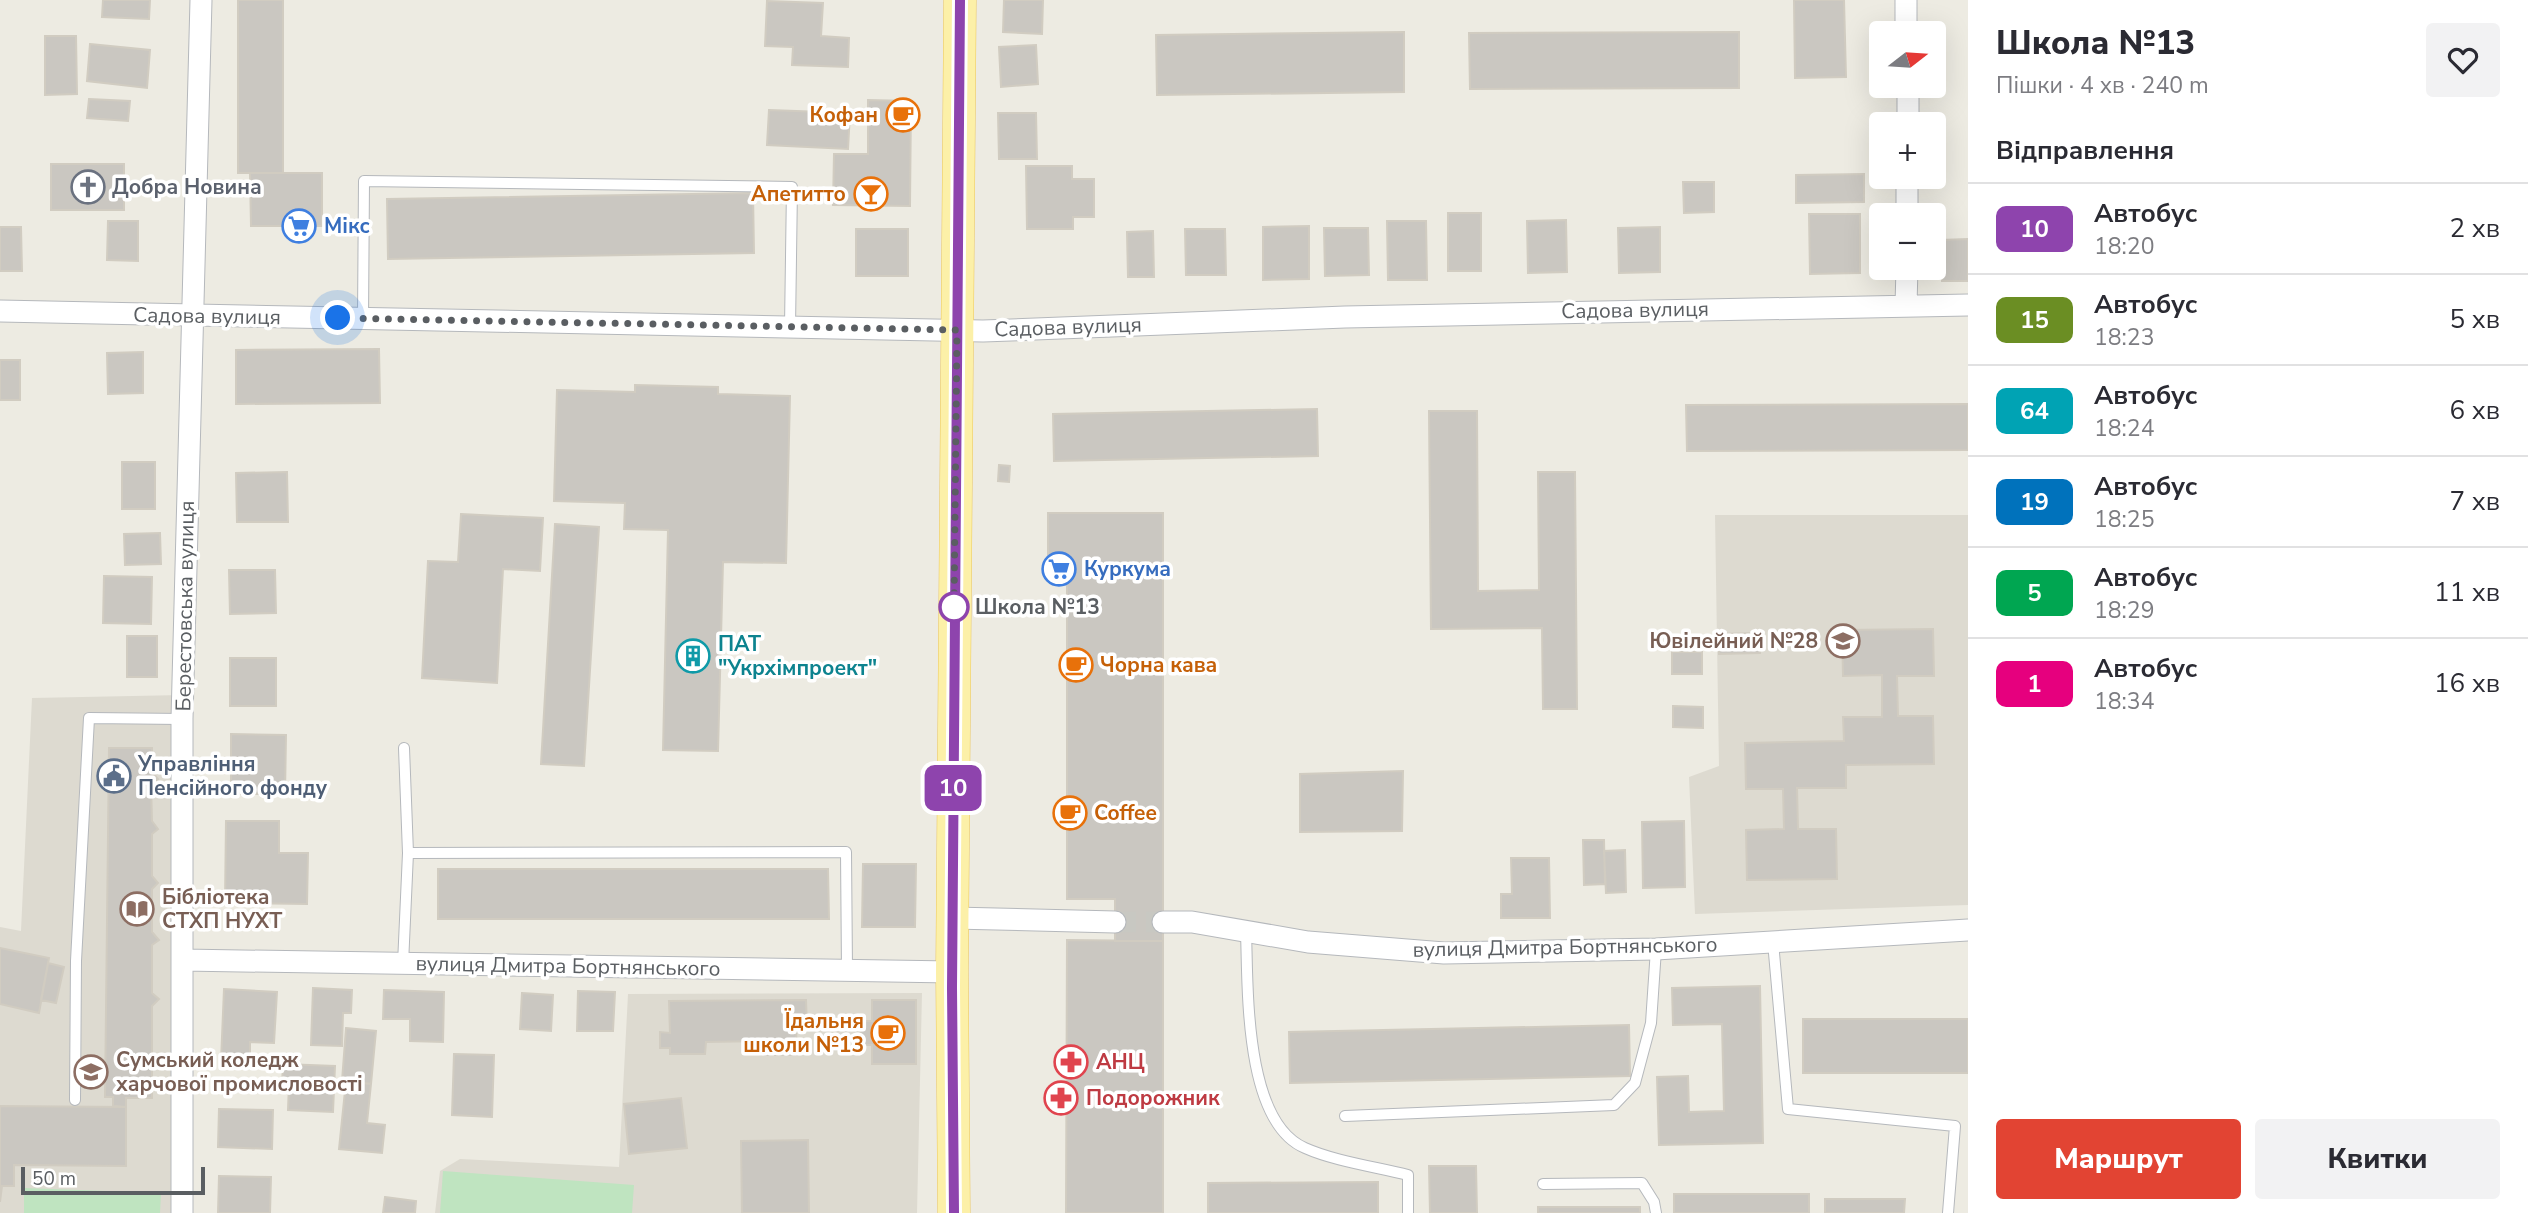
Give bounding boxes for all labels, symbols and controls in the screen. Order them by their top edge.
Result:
north arrow [1869,21,1946,98]
map controls [1869,21,1946,280]
text: Школа №13 [1996,21,2195,66]
button: heart [2426,23,2500,97]
text: Пішки · 4 хв · 240 m [1996,70,2209,101]
cafe icon: Кофан [884,96,922,134]
place label: Кофан [809,101,878,129]
button: + [1869,112,1946,189]
text: Відправлення [1996,133,2174,168]
church icon: Добра Новина [69,168,107,206]
place label: Добра Новина [112,173,262,201]
bar icon: Апетитто [852,175,890,213]
place label: Апетитто [751,180,846,208]
text: Автобус [2094,196,2197,231]
button: − [1869,203,1946,280]
supermarket icon: Мікс [280,207,318,245]
text: 2 хв [2450,211,2500,246]
place label: Мікс [324,212,370,240]
text: 10 [2020,213,2049,245]
text: 18:20 [2094,231,2154,262]
text: Автобус [2094,287,2197,322]
street label: Садова вулиця [1561,295,1709,325]
your location [320,300,355,335]
street label: Садова вулиця [133,301,281,331]
text: 5 хв [2450,302,2500,337]
text: 15 [2020,304,2049,336]
street label: Садова вулиця [994,310,1142,344]
text: 18:23 [2094,322,2154,353]
text: Автобус [2094,378,2197,413]
text: 6 хв [2450,393,2500,428]
text: 64 [2020,395,2049,427]
text: 18:24 [2094,413,2154,444]
text: Автобус [2094,469,2197,504]
text: 7 хв [2450,484,2500,519]
text: 19 [2020,486,2049,518]
street label: Берестовська вулиця [169,500,201,712]
text: 18:25 [2094,504,2154,535]
supermarket icon: Куркума [1040,550,1078,588]
place label: Куркума [1084,555,1171,583]
text: Автобус [2094,560,2197,595]
text: 11 хв [2434,575,2500,610]
text: 5 [2027,577,2042,609]
marker: Школа №13 [939,592,969,622]
place label: Школа №13 [975,593,1100,621]
text: 18:29 [2094,595,2154,626]
school or university icon: Ювілейний №28 [1824,622,1862,660]
place label: Ювілейний №28 [1649,627,1818,655]
place label: ПАТ "Укрхімпроект" [718,630,877,682]
building icon: ПАТ "Укрхімпроект" [674,637,712,675]
cafe icon: Чорна кава [1057,646,1095,684]
place label: Чорна кава [1100,651,1217,679]
text: Автобус [2094,651,2197,686]
text: 16 хв [2434,666,2500,701]
text: 1 [2027,668,2042,700]
text: 18:34 [2094,686,2154,717]
place label: Управління Пенсійного фонду [137,750,328,802]
public building icon: Управління Пенсійного фонду [95,757,133,795]
line badge: 10 [922,765,984,811]
text: 10 [939,772,967,804]
cafe icon: Coffee [1051,794,1089,832]
place label: Coffee [1094,799,1157,827]
place label: Бібліотека СТХП НУХТ [162,883,282,935]
library icon: Бібліотека СТХП НУХТ [118,890,156,928]
street label: вулиця Дмитра Бортнянського [1412,930,1718,964]
street label: вулиця Дмитра Бортнянського [415,949,721,983]
place label: Їдальня школи №13 [743,1007,864,1059]
cafe icon: Їдальня школи №13 [869,1014,907,1052]
pharmacy icon: АНЦ [1052,1043,1090,1081]
place label: Сумський коледж харчової промисловості [116,1046,363,1098]
place label: АНЦ [1096,1048,1145,1076]
school or university icon: Сумський коледж харчової промисловості [72,1053,110,1091]
pharmacy icon: Подорожник [1042,1079,1080,1117]
place label: Подорожник [1086,1084,1220,1112]
button: Маршрут [1996,1119,2241,1199]
button: Квитки [2255,1119,2500,1199]
scale bar [21,1164,205,1196]
text: 50 m [32,1166,76,1192]

